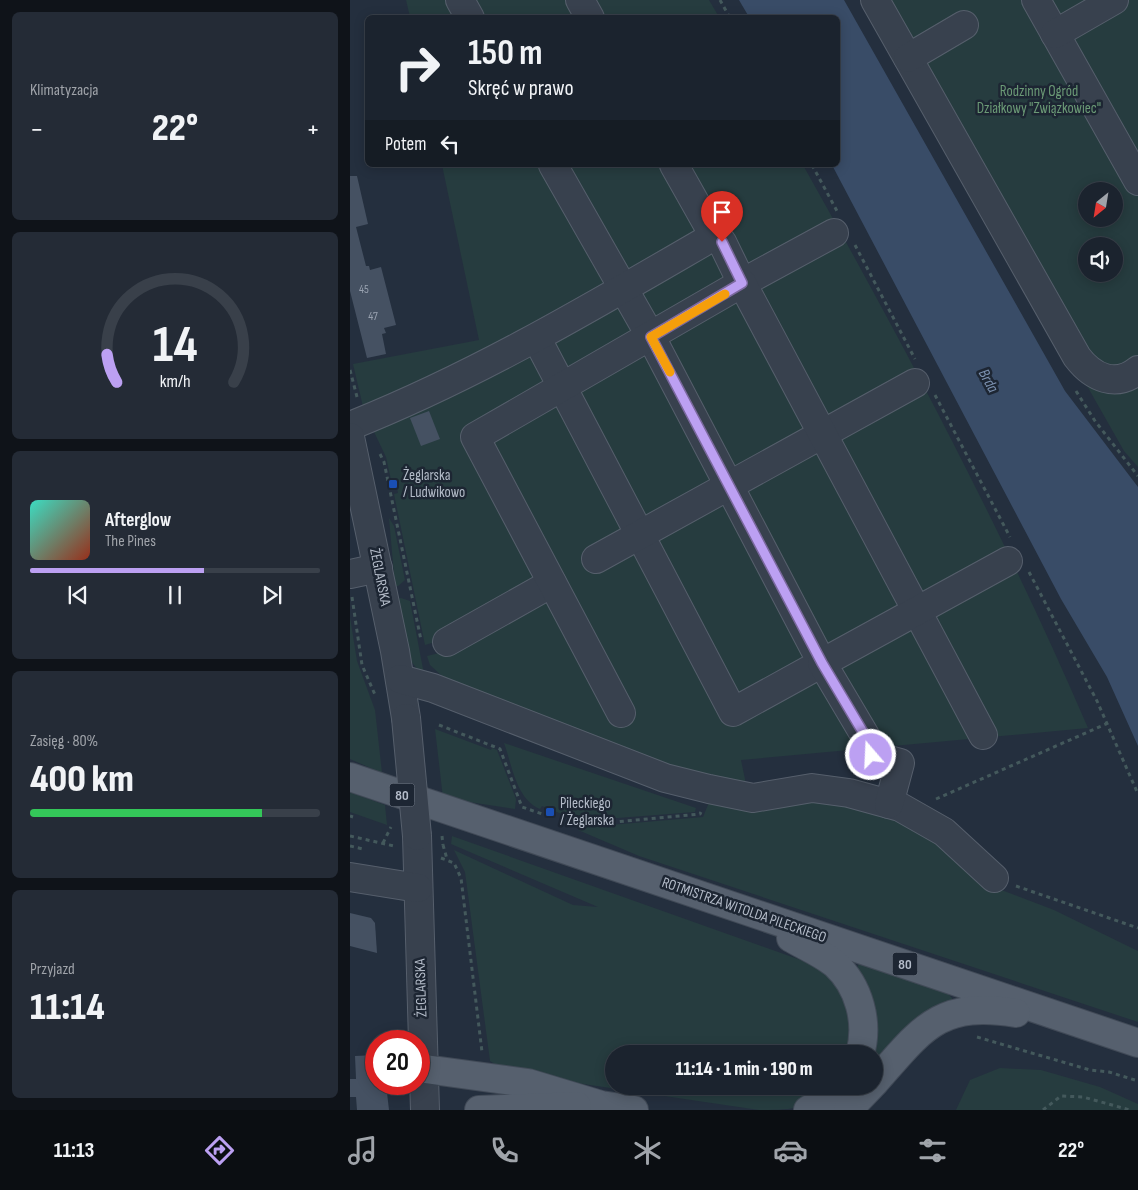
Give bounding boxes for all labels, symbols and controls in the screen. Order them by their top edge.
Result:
text: 150 m [468,32,542,75]
icon: right [385,35,450,100]
text: Skręć w prawo [468,75,574,102]
text: Klimatyzacja [30,81,99,100]
park label: Rodzinny Ogród Działkowy "Związkowiec" [977,82,1101,118]
text: 22° [152,106,198,151]
text: − [30,113,44,146]
text: + [306,113,320,146]
icon: left [436,130,464,158]
text: Potem [385,133,426,156]
north arrow [1078,182,1122,228]
map controls [1078,182,1123,282]
pin [701,191,743,242]
icon: arrive [708,198,736,226]
button: sound [1078,237,1123,282]
house number: 45 [359,282,369,297]
house number: 47 [368,309,378,324]
text: 14 [153,314,198,377]
water label: Brda [974,366,1002,397]
text: km/h [160,371,190,392]
place label: Żeglarska / Ludwikowo [403,466,465,502]
marker: Żeglarska / Ludwikowo [387,478,399,490]
text: Afterglow [105,509,171,532]
text: The Pines [105,532,156,551]
street label: ŻEGLARSKA [365,546,395,608]
icon: previous [64,581,92,609]
icon: pause [161,581,189,609]
icon: next [258,581,286,609]
position arrow [844,728,896,780]
text: Zasięg · 80% [30,732,98,751]
text: 400 km [30,757,134,802]
road number: 80 [390,784,414,806]
place label: Pileckiego / Żeglarska [560,794,614,830]
marker: Pileckiego / Żeglarska [544,806,556,818]
street label: ROTMISTRZA WITOLDA PILECKIEGO [659,873,829,947]
road number: 80 [892,952,918,976]
street label: ŻEGLARSKA [410,958,432,1018]
text: Przyjazd [30,960,75,979]
text: 11:14 [30,985,105,1030]
speed limit sign: 20 [365,1030,430,1095]
text: 11:14 · 1 min · 190 m [675,1058,813,1081]
icon: directions [202,1133,237,1168]
icon: music [345,1133,380,1168]
icon: phone [487,1133,522,1168]
icon: climate [630,1133,665,1168]
icon: car [773,1133,808,1168]
icon: filters [915,1133,950,1168]
text: 11:13 [54,1137,94,1164]
text: 22° [1058,1137,1084,1164]

